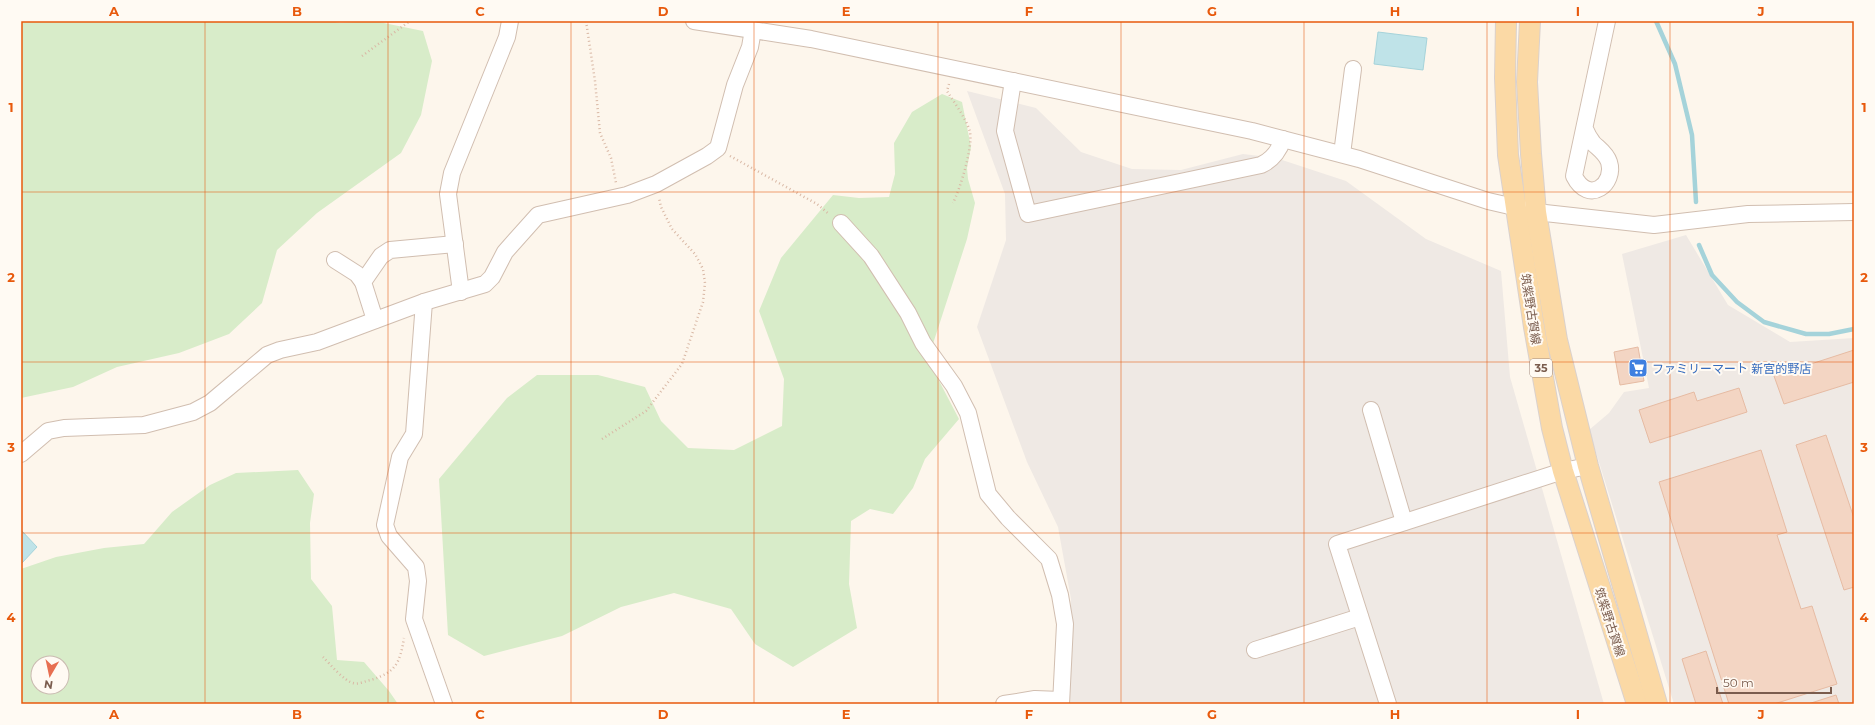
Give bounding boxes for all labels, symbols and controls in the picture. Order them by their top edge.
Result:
text: A [108,3,120,19]
text: B [292,3,302,19]
text: C [475,3,485,19]
text: D [658,3,669,19]
text: E [842,3,851,19]
text: F [1025,3,1033,19]
text: G [1207,3,1217,19]
text: H [1390,3,1400,19]
text: I [1576,3,1580,19]
text: J [1756,3,1765,19]
text: 1 [8,99,14,115]
text: 1 [1861,99,1867,115]
text: 2 [7,269,15,285]
text: 2 [1860,269,1868,285]
street label: 筑紫野古賀線 [1518,272,1544,346]
supermarket icon: ファミリーマート 新宮的野店 [1627,357,1649,379]
road number: 35 [1530,359,1552,377]
place label: ファミリーマート 新宮的野店 [1652,361,1811,376]
text: 3 [6,439,15,455]
text: 3 [1859,439,1868,455]
street label: 筑紫野古賀線 [1592,585,1628,659]
text: 4 [7,609,16,625]
text: 4 [1860,609,1869,625]
north arrow [30,655,70,695]
scale bar [1717,669,1831,695]
text: 50 m [1723,675,1754,690]
text: N [43,677,54,692]
text: A [108,706,120,722]
text: B [292,706,302,722]
text: C [475,706,485,722]
text: D [658,706,669,722]
text: E [842,706,851,722]
text: F [1025,706,1033,722]
text: G [1207,706,1217,722]
text: H [1390,706,1400,722]
text: I [1576,706,1580,722]
text: J [1756,706,1765,722]

